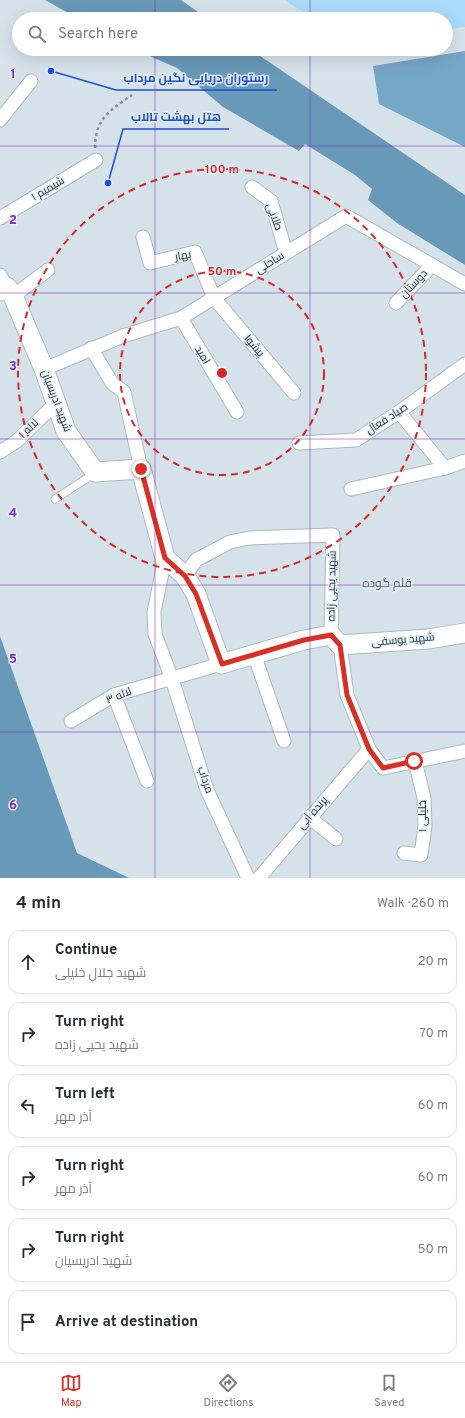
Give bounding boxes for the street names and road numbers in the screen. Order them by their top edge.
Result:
street label: شیمیم ۱ [29,174,67,204]
street label: طلایی [263,201,285,233]
street label: بهار [173,248,192,264]
street label: ساحلی [253,249,287,277]
street label: دوستان [397,267,431,301]
street label: پیشوا [241,332,267,360]
street label: امید [191,343,213,367]
street label: شهید ادریسیان [38,368,74,434]
street label: صیاد فعال [363,400,411,438]
street label: لاله ۱ [16,416,42,442]
street label: شهید یحیی زاده [324,551,340,621]
street label: شهید یوسفی [371,630,435,650]
street label: لاله ۳ [104,685,134,707]
street label: مرداب [194,765,216,795]
street label: پرنده آبی [295,793,331,833]
street label: خلیلی ۱ [416,800,430,832]

